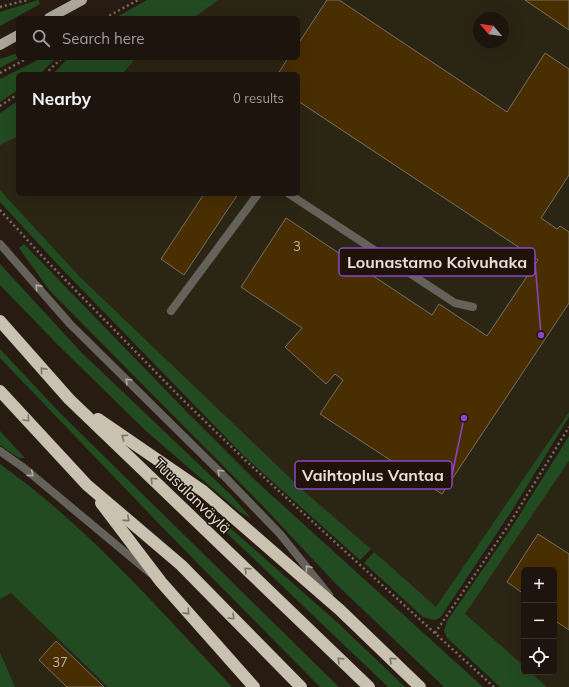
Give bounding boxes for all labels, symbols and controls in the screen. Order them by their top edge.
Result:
north arrow [473,12,509,48]
search box [16,16,300,60]
icon: search [30,27,52,49]
text: Search here [62,29,144,48]
text: Nearby [32,88,91,109]
text: 0 results [233,90,284,106]
house number: 3 [293,238,301,254]
callout: Lounastamo Koivuhaka [339,248,535,276]
text: Lounastamo Koivuhaka [347,252,527,272]
one-way arrow [35,284,42,292]
one-way arrow [40,367,48,375]
one-way arrow [125,378,133,385]
one-way arrow [22,414,29,422]
one-way arrow [121,434,128,442]
street label: Tuusulanväylä [150,454,235,537]
callout: Vaihtoplus Vantaa [295,461,452,489]
text: Vaihtoplus Vantaa [301,465,444,485]
one-way arrow [217,469,225,477]
one-way arrow [27,470,34,477]
one-way arrow [150,477,158,485]
one-way arrow [123,514,130,521]
one-way arrow [305,566,312,573]
one-way arrow [244,567,252,575]
map controls [521,567,557,675]
button: + [521,567,557,603]
button: − [521,603,557,639]
one-way arrow [182,607,189,614]
one-way arrow [227,612,235,620]
button: locate [521,639,557,675]
house number: 37 [52,654,68,670]
one-way arrow [389,657,397,665]
one-way arrow [338,658,345,665]

